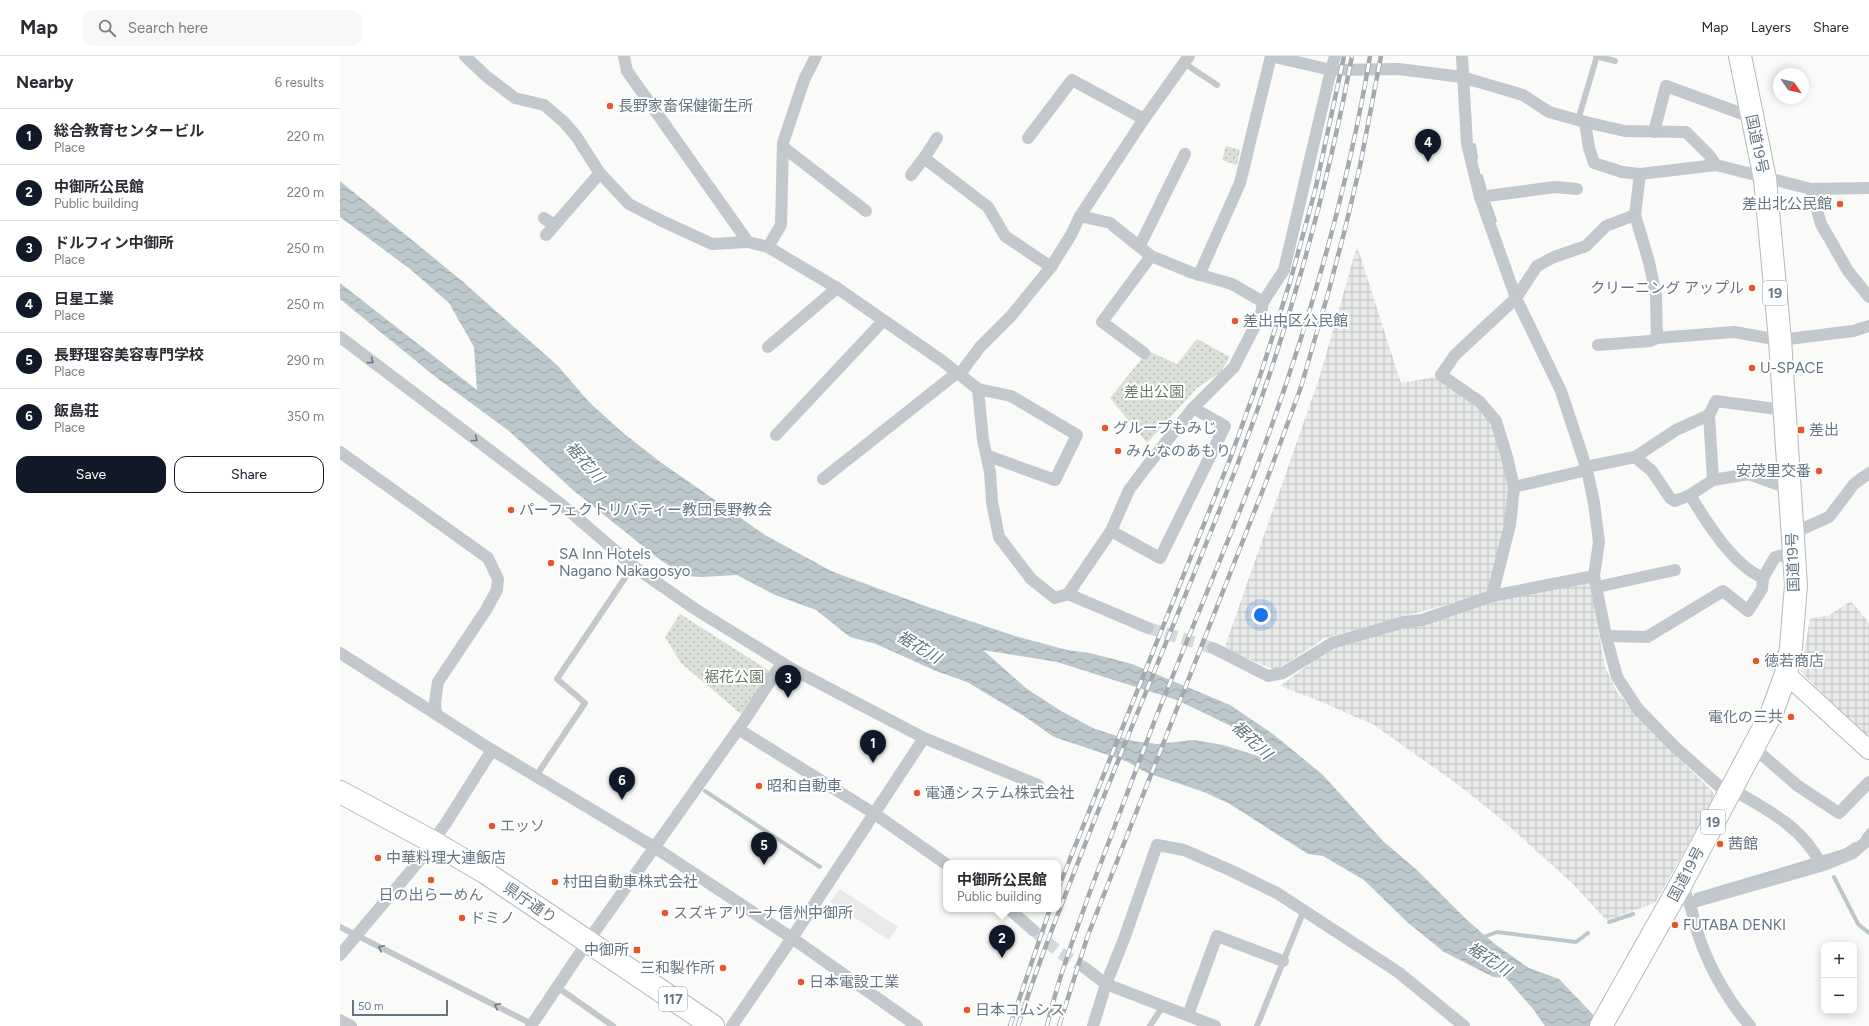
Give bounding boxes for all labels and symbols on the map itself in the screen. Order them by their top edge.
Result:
north arrow [1773,68,1809,104]
place label: 長野家畜保健衛生所 [618,97,753,115]
marker: 長野家畜保健衛生所 [605,101,615,111]
street label: 国道19号 [1742,113,1772,175]
pin: 4 [1415,129,1441,162]
place label: 差出北公民館 [1742,195,1832,213]
marker: 差出北公民館 [1835,199,1845,209]
place label: クリーニング アップル [1590,279,1744,297]
road number: 19 [1763,281,1787,305]
marker: クリーニング アップル [1747,283,1757,293]
place label: 差出中区公民館 [1243,312,1348,330]
marker: 差出中区公民館 [1230,316,1240,326]
one-way arrow [367,356,374,363]
place label: U-SPACE [1760,359,1824,377]
marker: U-SPACE [1747,363,1757,373]
park label: 差出公園 [1124,383,1184,401]
place label: グループもみじ [1113,419,1217,437]
place label: 差出 [1809,421,1839,439]
marker: グループもみじ [1100,423,1110,433]
marker: 差出 [1796,425,1806,435]
one-way arrow [471,434,478,442]
water label: 裾花川 [562,438,609,488]
place label: みんなのあもり [1126,442,1231,460]
marker: みんなのあもり [1113,446,1123,456]
place label: 安茂里交番 [1736,462,1811,480]
marker: 安茂里交番 [1814,466,1824,476]
place label: パーフェクトリバティー教団長野教会 [519,501,772,519]
marker: パーフェクトリバティー教団長野教会 [506,505,516,515]
street label: 国道19号 [1783,532,1803,592]
place label: SA Inn Hotels Nagano Nakagosyo [559,545,691,580]
marker: SA Inn Hotels Nagano Nakagosyo [546,558,556,568]
your location [1251,605,1271,625]
water label: 裾花川 [894,626,946,669]
place label: 徳若商店 [1764,652,1824,670]
marker: 徳若商店 [1751,656,1761,666]
pin: 3 [775,665,801,698]
park label: 裾花公園 [704,668,764,686]
place label: 電化の三共 [1708,708,1783,726]
marker: 電化の三共 [1786,712,1796,722]
water label: 裾花川 [1228,717,1277,765]
pin: 1 [860,730,886,763]
pin: 6 [609,767,635,800]
place label: 昭和自動車 [767,777,842,795]
marker: 昭和自動車 [754,781,764,791]
place label: 電通システム株式会社 [925,784,1075,802]
marker: 電通システム株式会社 [912,788,922,798]
road number: 19 [1701,810,1725,834]
place label: エッソ [500,817,545,835]
marker: エッソ [487,821,497,831]
pin: 5 [751,832,777,865]
place label: 茜館 [1728,835,1758,853]
marker: 茜館 [1715,839,1725,849]
street label: 国道19号 [1664,843,1708,905]
place label: 中華料理大連飯店 [386,849,506,867]
marker: 中華料理大連飯店 [373,853,383,863]
place label: 村田自動車株式会社 [563,873,698,891]
marker: 日の出らーめん [426,875,436,885]
marker: 村田自動車株式会社 [550,877,560,887]
street label: 県庁通り [500,879,560,927]
place label: 日の出らーめん [378,886,484,904]
place label: スズキアリーナ信州中御所 [673,904,853,922]
marker: スズキアリーナ信州中御所 [660,908,670,918]
place label: ドミノ [470,909,515,927]
marker: ドミノ [457,913,467,923]
place label: FUTABA DENKI [1683,916,1786,934]
marker: FUTABA DENKI [1670,920,1680,930]
pin: 2 [989,925,1015,958]
water label: 裾花川 [1464,938,1516,981]
place label: 中御所 [584,941,629,959]
marker: 中御所 [632,945,642,955]
one-way arrow [378,946,385,953]
place label: 三和製作所 [640,959,715,977]
marker: 三和製作所 [718,963,728,973]
place label: 日本電設工業 [809,973,899,991]
marker: 日本電設工業 [796,977,806,987]
road number: 117 [659,987,687,1011]
scale bar [352,998,448,1017]
place label: 日本コムシス [975,1001,1065,1019]
one-way arrow [494,1004,502,1011]
marker: 日本コムシス [962,1005,972,1015]

